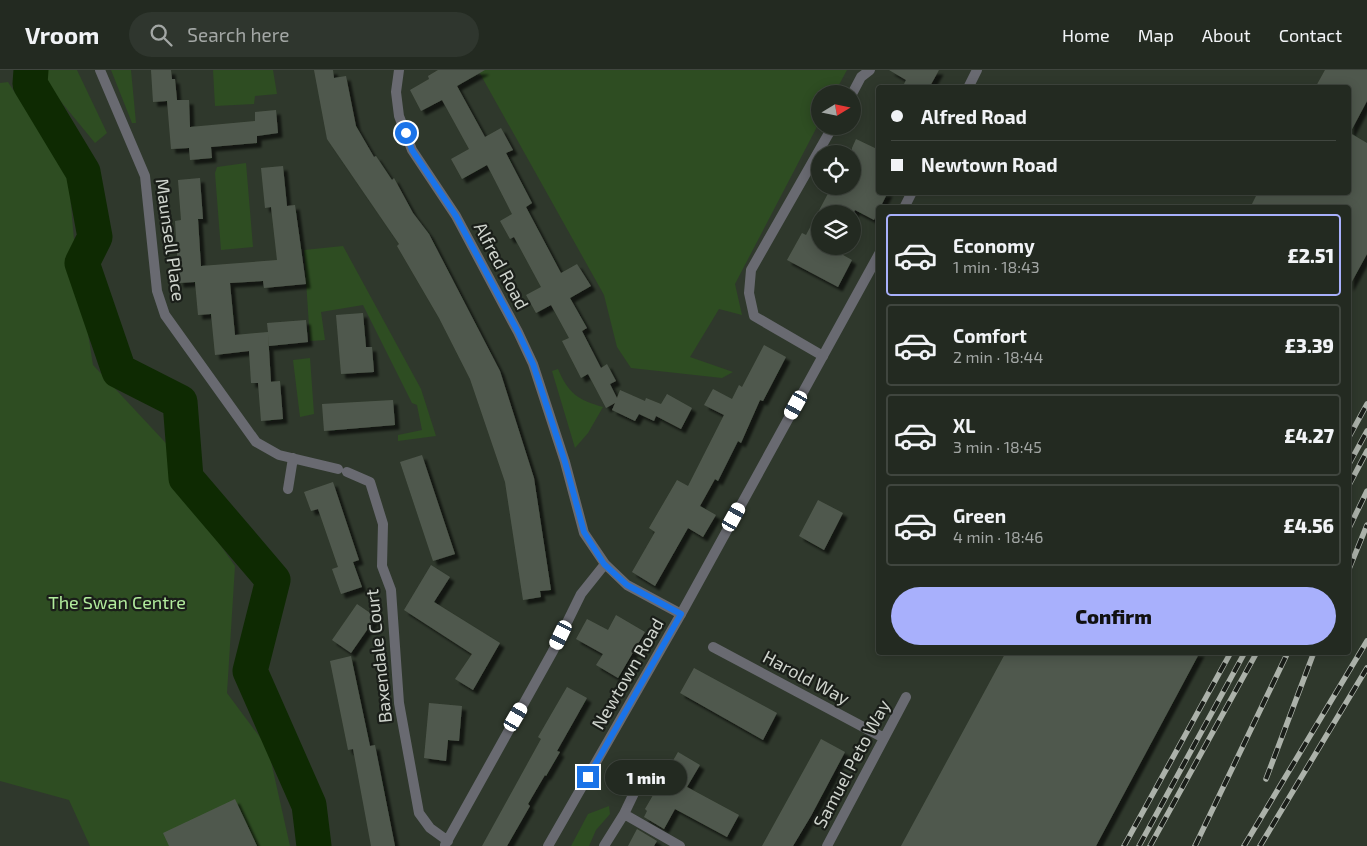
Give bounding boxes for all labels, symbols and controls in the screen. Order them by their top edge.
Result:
search box [129,12,479,57]
text: Vroom [25,20,99,49]
icon: search [147,21,175,49]
text: Search here [187,23,289,46]
text: Home [1062,24,1110,46]
text: Map [1138,24,1174,46]
text: About [1202,24,1251,46]
text: Contact [1279,24,1342,46]
north arrow [811,85,861,135]
map controls [811,85,861,255]
text: Alfred Road [921,105,1027,128]
route start [395,122,417,144]
button: locate [811,145,861,195]
text: Newtown Road [921,153,1058,176]
street label: Maunsell Place [151,177,190,303]
button: layers [811,205,861,255]
street label: Alfred Road [470,218,534,313]
icon: car [893,233,938,278]
text: Economy [953,234,1035,257]
text: £2.51 [1287,244,1334,267]
text: 1 min · 18:43 [953,257,1040,276]
icon: car [893,323,938,368]
text: Comfort [953,324,1027,347]
text: £3.39 [1285,334,1334,357]
text: 2 min · 18:44 [953,347,1043,366]
car [782,388,809,422]
icon: car [893,413,938,458]
text: XL [953,414,975,437]
text: £4.27 [1284,424,1334,447]
text: 3 min · 18:45 [953,437,1042,456]
car [720,500,747,534]
icon: car [893,503,938,548]
text: Green [953,504,1006,527]
text: £4.56 [1284,514,1334,537]
text: 4 min · 18:46 [953,527,1043,546]
button: Confirm [891,587,1336,645]
street label: Baxendale Court [360,588,396,724]
park label: The Swan Centre [48,591,186,613]
street label: Newtown Road [586,614,668,733]
car [547,618,574,652]
street label: Harold Way [759,645,854,709]
street label: Samuel Peto Way [808,695,894,831]
car [502,700,529,734]
callout: 1 min [606,760,688,794]
route end [577,766,599,788]
text: 1 min [626,768,666,787]

